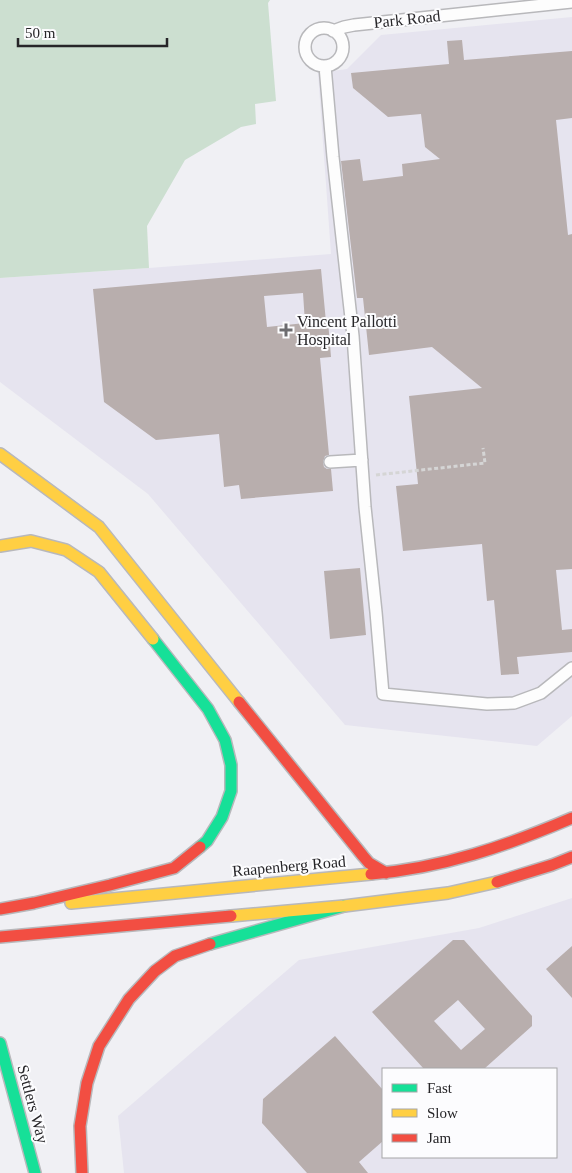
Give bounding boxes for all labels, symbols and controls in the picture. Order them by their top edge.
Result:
street label: Park Road [373,7,441,31]
scale bar [18,15,166,47]
text: 50 m [25,25,56,41]
place label: Vincent Pallotti Hospital [297,313,397,349]
marker: Vincent Pallotti Hospital [279,323,293,337]
street label: Raapenberg Road [232,853,347,880]
street label: Settlers Way [13,1063,52,1145]
legend [382,1068,557,1158]
text: Fast [427,1080,453,1096]
text: Slow [427,1105,458,1121]
text: Jam [427,1130,451,1146]

